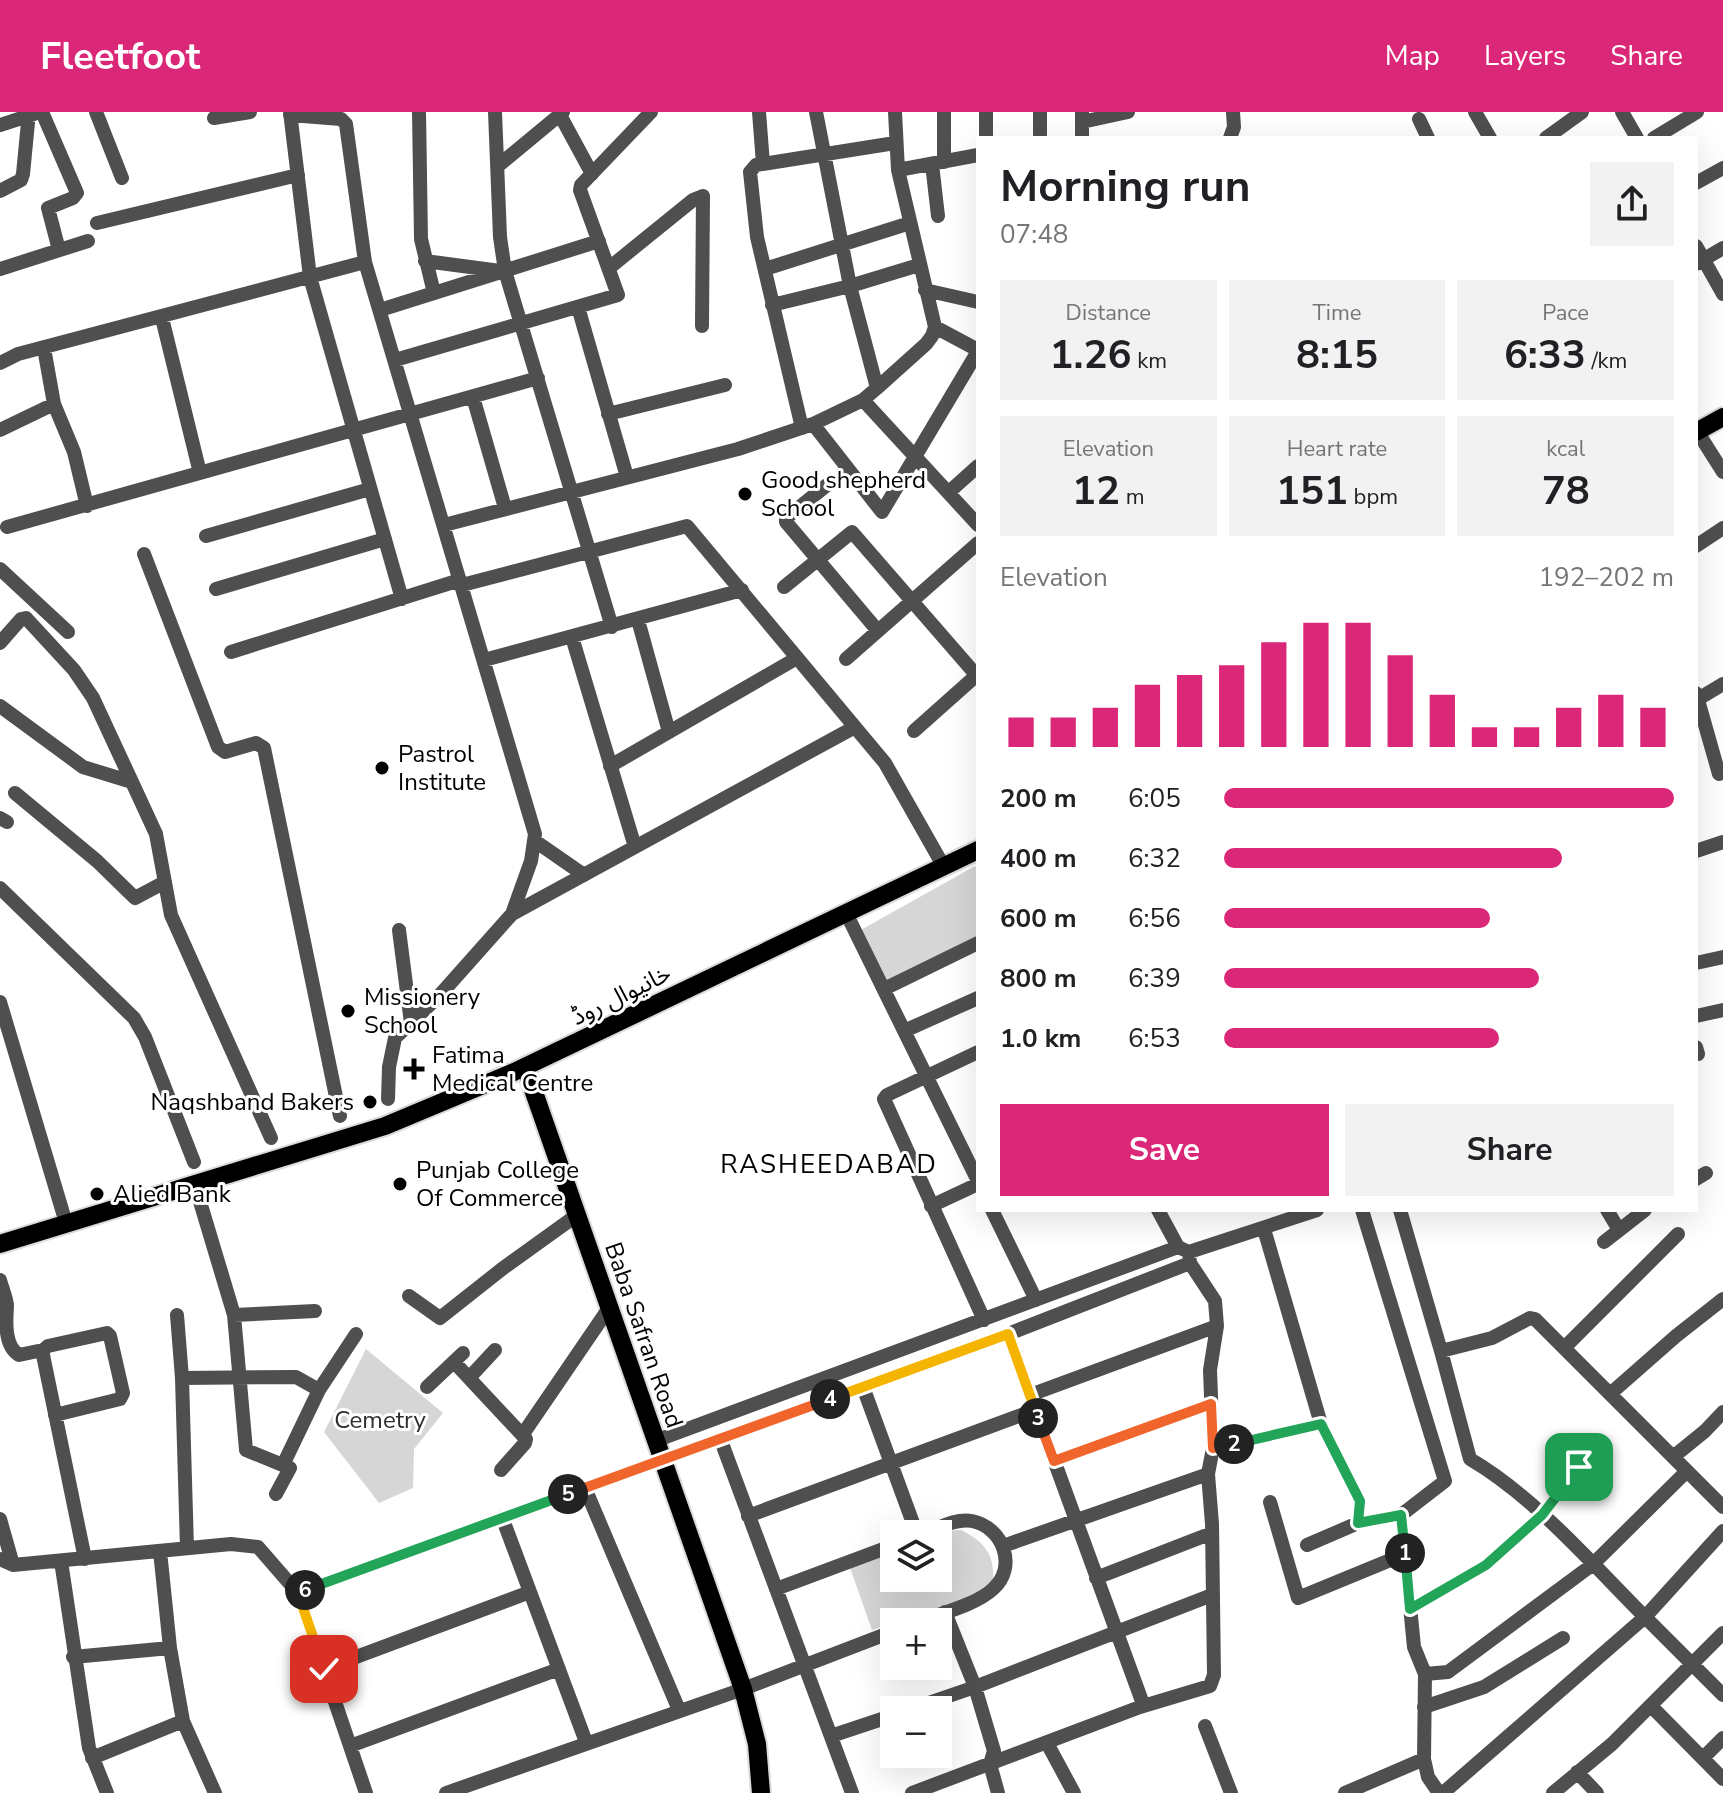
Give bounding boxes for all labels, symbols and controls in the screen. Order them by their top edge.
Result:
text: Fleetfoot [40,31,200,82]
text: Map [1385,37,1440,75]
text: Layers [1484,37,1566,75]
text: Share [1610,37,1683,75]
text: Morning run [1000,157,1250,217]
button: share [1590,162,1674,246]
text: 07:48 [1000,217,1068,252]
text: Distance [1066,298,1151,328]
text: Time [1313,298,1361,328]
text: Pace [1542,298,1589,328]
text: 1.26 [1050,328,1132,382]
text: 8:15 [1296,328,1378,382]
text: 6:33 [1504,328,1586,382]
text: km [1132,346,1167,376]
text: /km [1586,346,1627,376]
text: Elevation [1063,434,1154,464]
text: Heart rate [1287,434,1387,464]
text: kcal [1546,434,1585,464]
place label: Good shepherd School [761,464,926,524]
text: 12 [1072,464,1120,518]
text: 151 [1276,464,1348,518]
text: 78 [1542,464,1590,518]
text: m [1120,482,1145,512]
text: bpm [1348,482,1398,512]
marker: Good shepherd School [736,485,754,503]
text: Elevation [1000,560,1108,595]
text: 192–202 m [1538,560,1674,595]
place label: Pastrol Institute [398,738,486,798]
marker: Pastrol Institute [373,759,391,777]
text: 200 m [1000,781,1077,816]
text: 6:05 [1128,781,1181,816]
text: 400 m [1000,841,1077,876]
text: 6:32 [1128,841,1181,876]
text: 600 m [1000,901,1077,936]
text: 6:56 [1128,901,1181,936]
street label: خانیوال روڈ [566,957,676,1033]
text: 800 m [1000,961,1077,996]
text: 6:39 [1128,961,1181,996]
place label: Missionery School [364,981,481,1041]
marker: Missionery School [339,1002,357,1020]
text: 1.0 km [1000,1021,1081,1056]
text: 6:53 [1128,1021,1181,1056]
place label: Fatima Medical Centre [432,1039,593,1099]
marker: Fatima Medical Centre [403,1058,425,1080]
place label: Naqshband Bakers [150,1086,354,1118]
marker: Naqshband Bakers [361,1093,379,1111]
button: Save [1000,1104,1329,1196]
button: Share [1345,1104,1674,1196]
district label: RASHEEDABAD [720,1147,938,1182]
place label: Punjab College Of Commerce [416,1154,579,1214]
marker: Punjab College Of Commerce [391,1175,409,1193]
place label: Alied Bank [113,1178,232,1210]
marker: Alied Bank [88,1185,106,1203]
street label: Baba Safran Road [597,1238,691,1432]
pin: 4 [810,1379,850,1419]
text: 4 [823,1384,837,1414]
pin: 3 [1018,1398,1058,1438]
text: 3 [1031,1403,1045,1433]
park label: Cemetry [334,1404,426,1436]
pin: 2 [1214,1424,1254,1464]
text: 2 [1227,1429,1241,1459]
pin [1545,1433,1613,1501]
icon: arrive [1557,1445,1601,1489]
pin: 5 [548,1474,588,1514]
text: 5 [561,1479,575,1509]
map controls [880,1520,952,1768]
button: layers [880,1520,952,1592]
pin: 1 [1385,1533,1425,1573]
text: 1 [1398,1538,1412,1568]
pin: 6 [285,1570,325,1610]
text: 6 [298,1575,312,1605]
button: + [880,1608,952,1680]
pin [290,1635,358,1703]
icon: check [302,1647,346,1691]
button: − [880,1696,952,1768]

